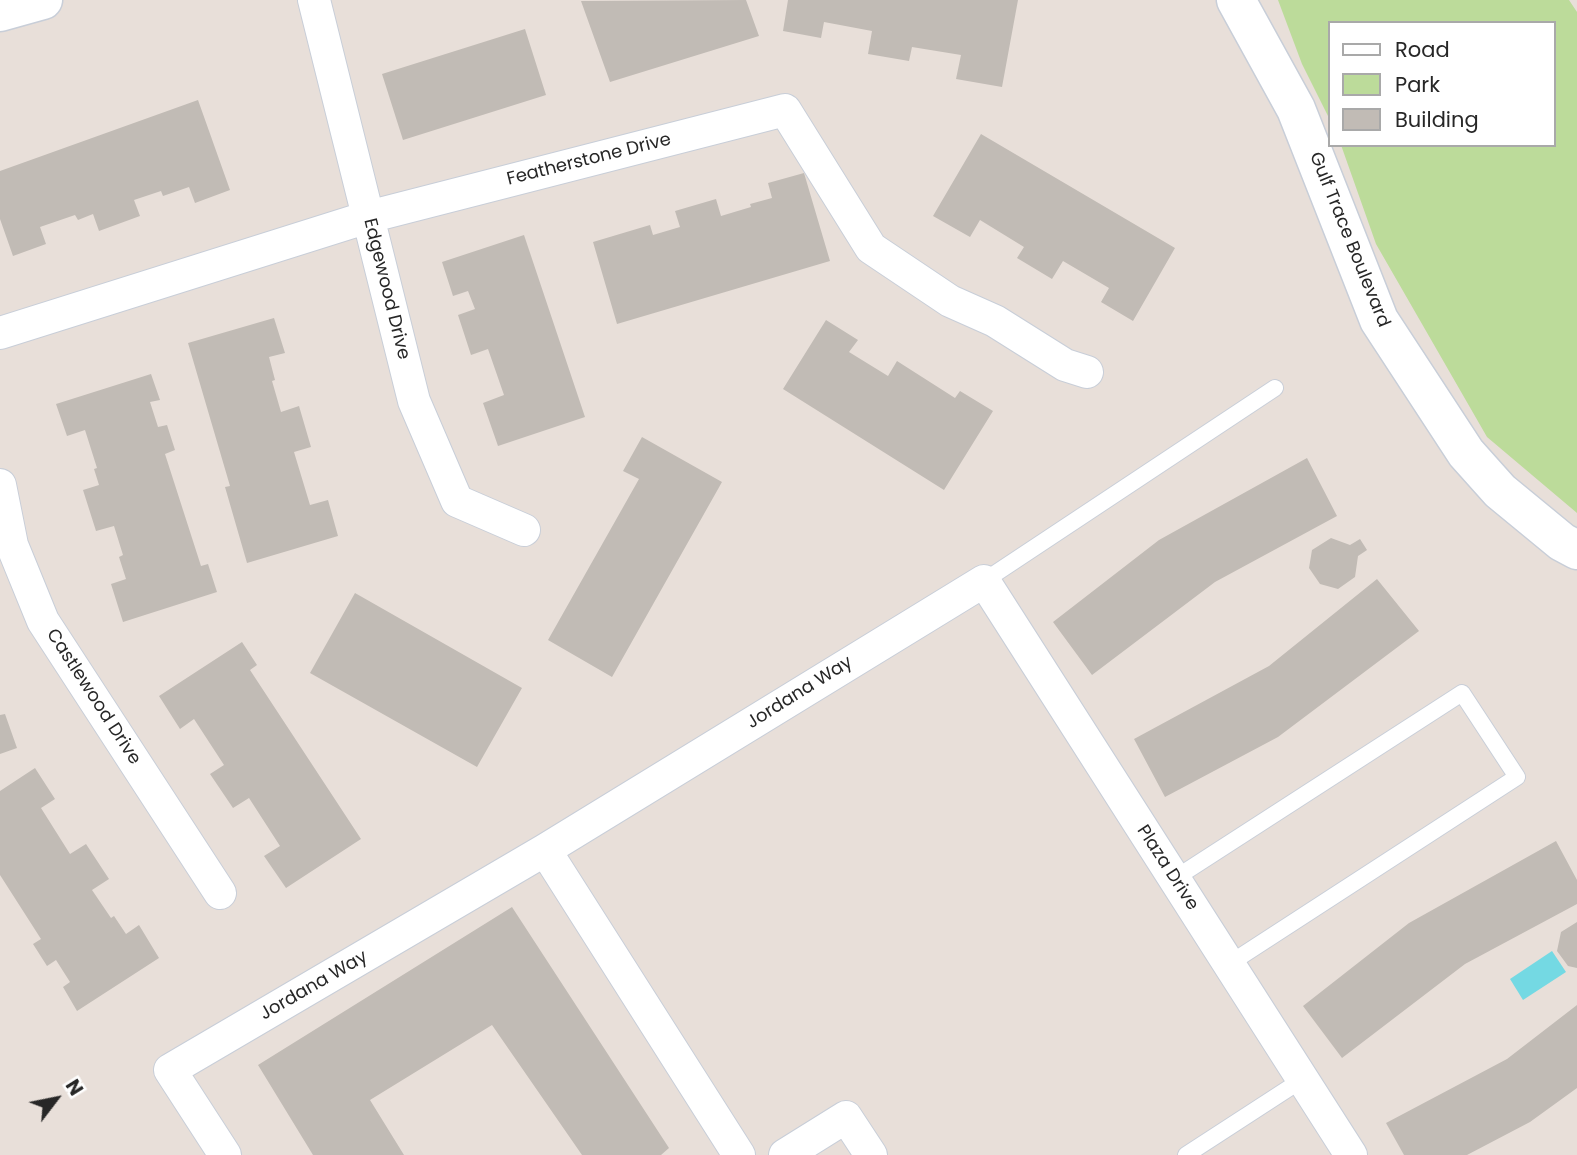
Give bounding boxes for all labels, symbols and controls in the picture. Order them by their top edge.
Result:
legend [1328,21,1556,147]
text: Road [1395,35,1450,64]
text: Park [1395,70,1440,99]
text: Building [1395,105,1479,134]
street label: Featherstone Drive [505,129,673,191]
street label: Gulf Trace Boulevard [1304,149,1394,331]
street label: Edgewood Drive [358,216,414,362]
street label: Castlewood Drive [41,625,145,769]
street label: Jordana Way [743,652,857,734]
street label: Plaza Drive [1131,821,1203,915]
street label: Jordana Way [256,947,372,1025]
north arrow [21,1064,91,1134]
text: N [59,1074,89,1101]

